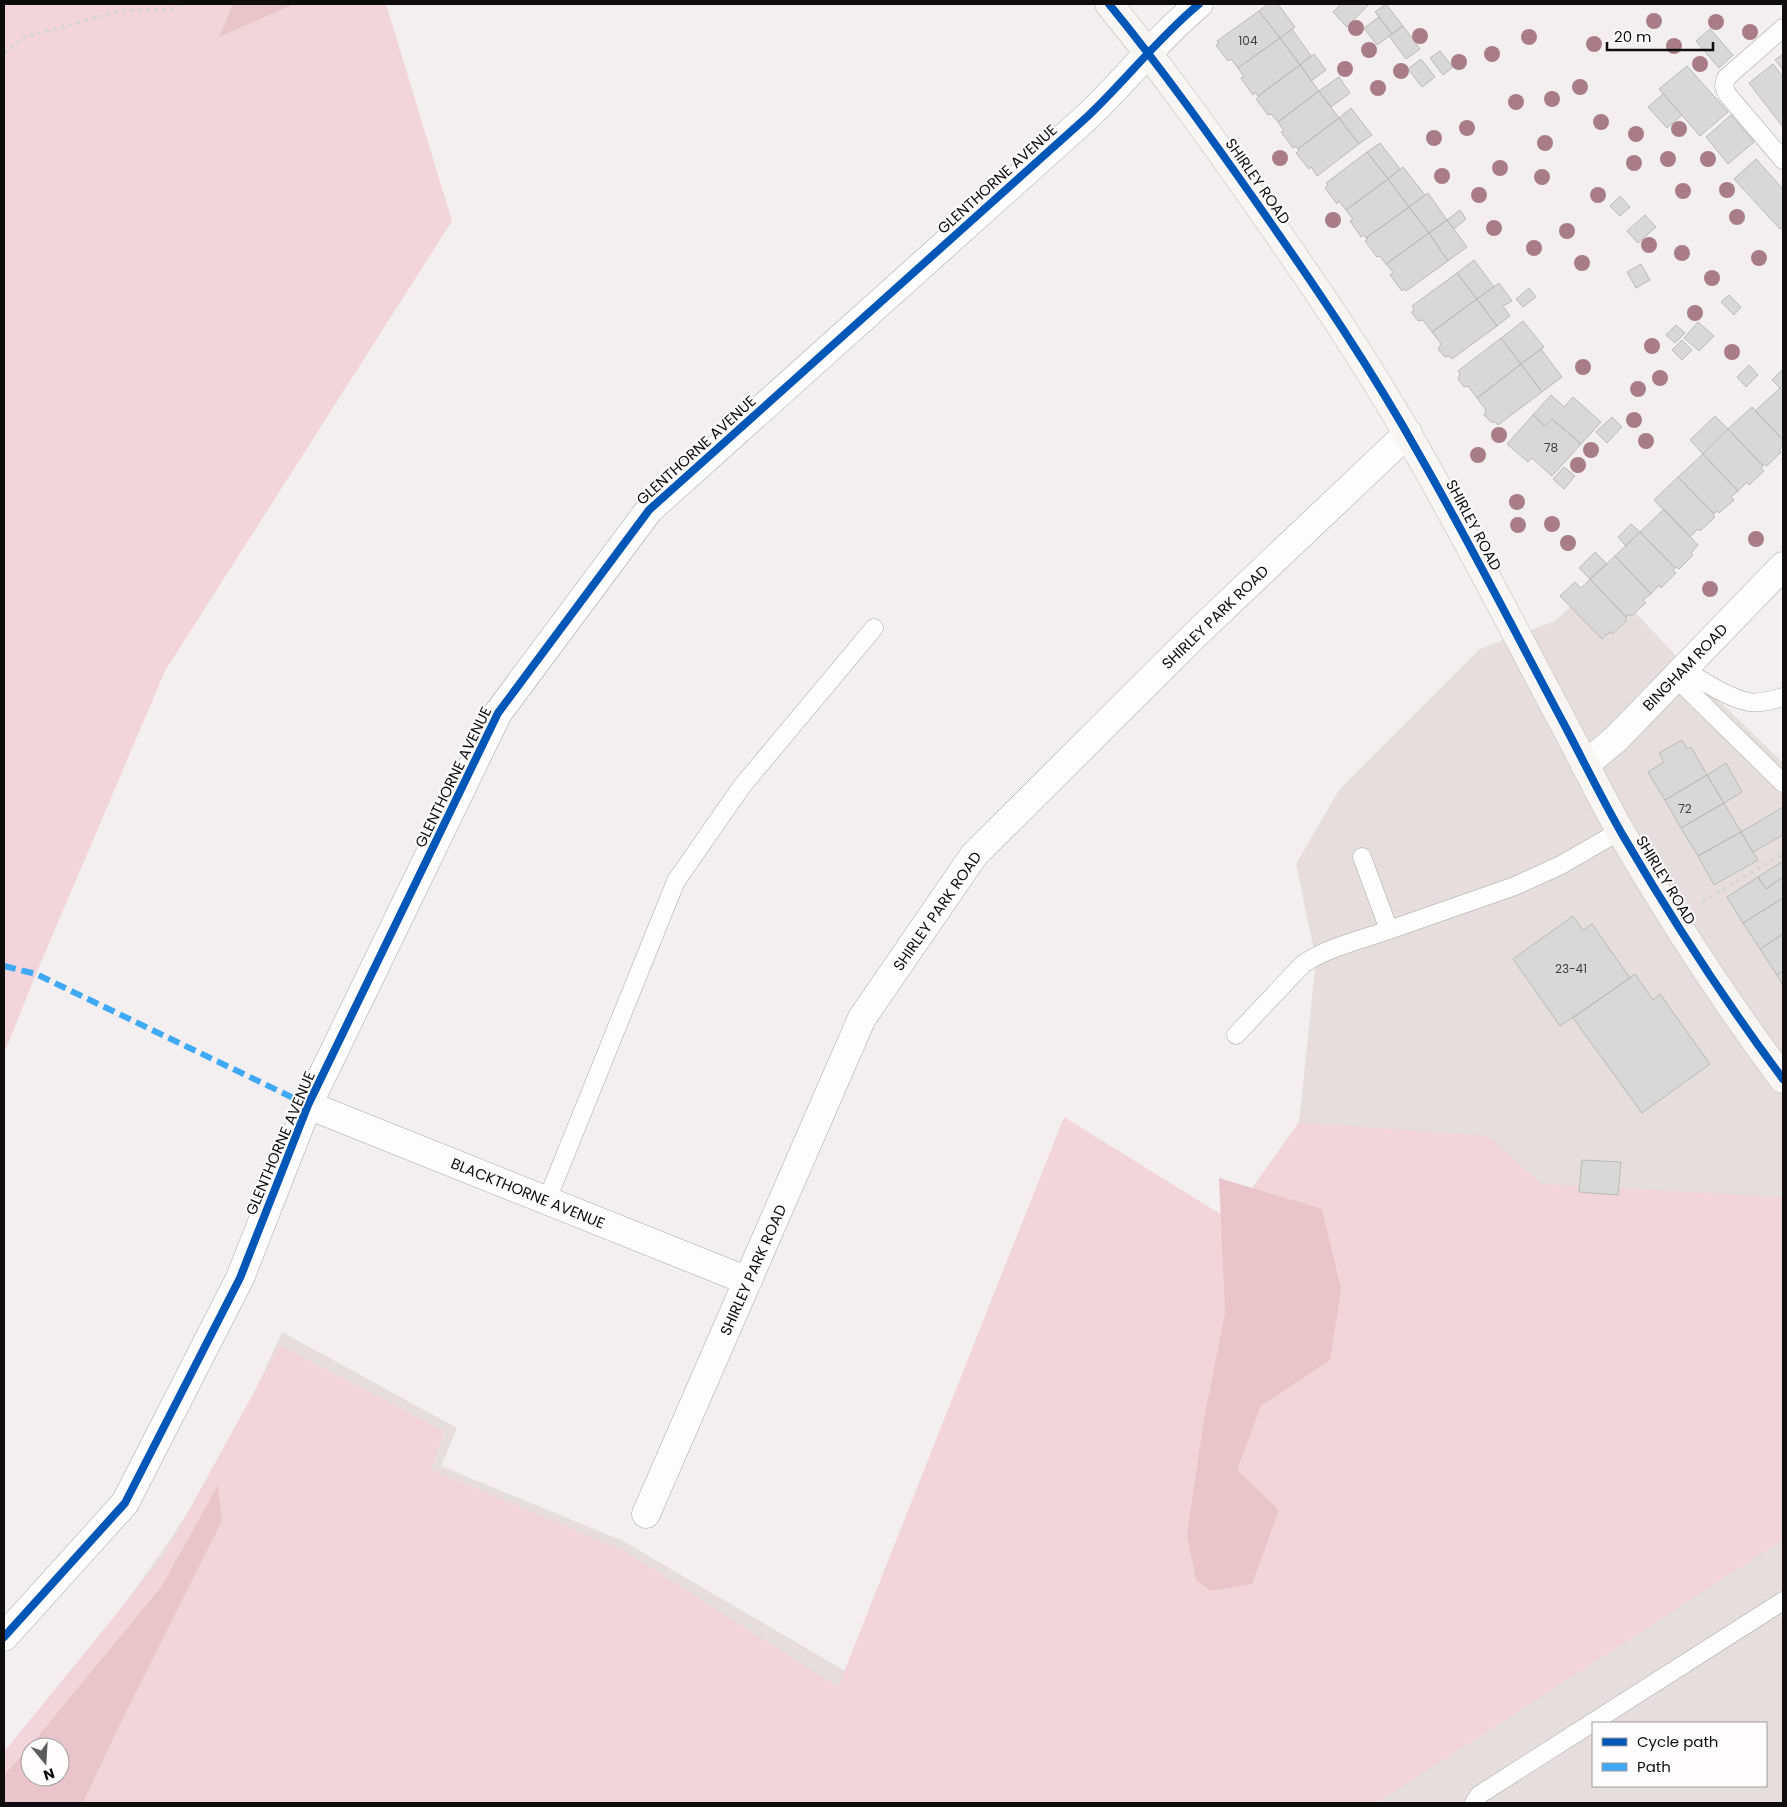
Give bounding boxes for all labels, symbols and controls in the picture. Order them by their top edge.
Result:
scale bar [1607,20,1713,52]
text: 20 m [1614,26,1652,47]
house number: 104 [1239,32,1258,49]
street label: GLENTHORNE AVENUE [933,120,1061,238]
street label: SHIRLEY ROAD [1221,134,1295,228]
street label: GLENTHORNE AVENUE [632,391,760,509]
house number: 78 [1544,439,1558,456]
street label: SHIRLEY ROAD [1441,476,1507,574]
street label: SHIRLEY PARK ROAD [1157,560,1273,674]
street label: BINGHAM ROAD [1638,619,1732,715]
street label: GLENTHORNE AVENUE [410,703,496,851]
house number: 72 [1678,800,1692,817]
street label: SHIRLEY ROAD [1631,831,1701,929]
street label: SHIRLEY PARK ROAD [888,847,986,975]
house number: 23-41 [1555,960,1587,977]
street label: GLENTHORNE AVENUE [240,1068,320,1218]
street label: BLACKTHORNE AVENUE [448,1152,608,1234]
street label: SHIRLEY PARK ROAD [715,1201,791,1339]
legend [1592,1722,1767,1787]
text: Cycle path [1637,1731,1718,1752]
north arrow [20,1737,70,1787]
text: Path [1637,1756,1671,1777]
text: N [41,1763,57,1786]

